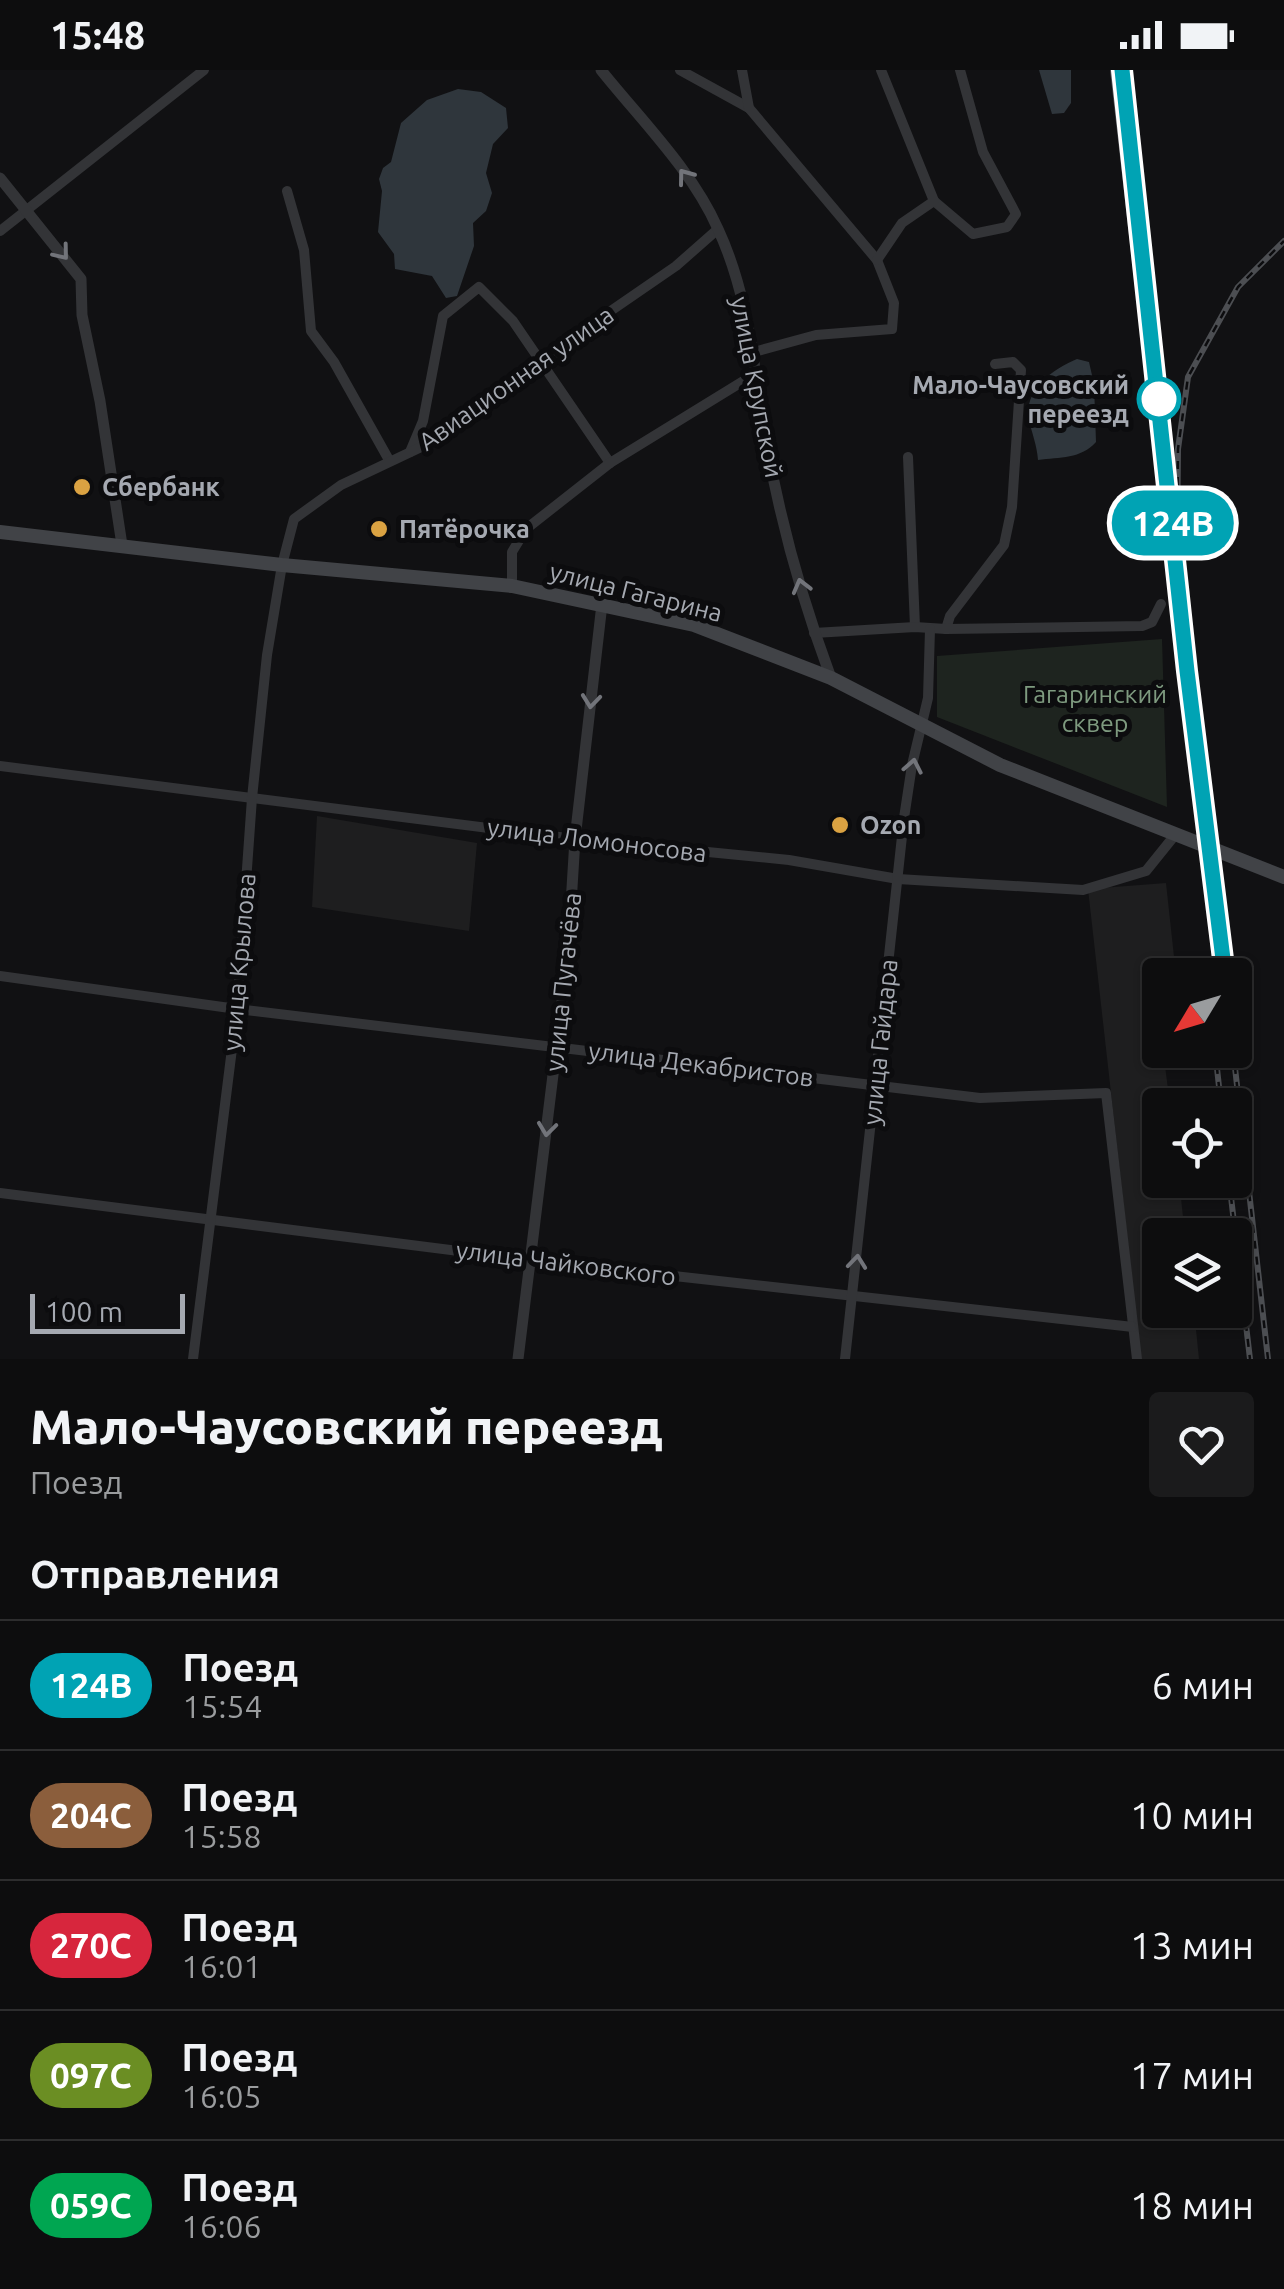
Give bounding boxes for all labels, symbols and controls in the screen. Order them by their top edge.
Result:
text: 15:48 [50,14,145,56]
one-way arrow [679,169,696,187]
one-way arrow [50,242,68,260]
street label: улица Крупской [726,294,788,480]
street label: Авиационная улица [413,300,619,456]
place label: Мало-Чаусовский переезд [912,371,1129,428]
marker: Мало-Чаусовский переезд [1138,378,1180,420]
place label: Сбербанк [102,473,220,501]
marker: Сбербанк [71,476,93,498]
line badge: 124В [1103,490,1243,556]
text: 124В [1132,503,1214,543]
place label: Пятёрочка [399,515,530,543]
marker: Пятёрочка [368,518,390,540]
street label: улица Гагарина [547,557,725,627]
one-way arrow [792,578,813,595]
park label: Гагаринский сквер [1023,680,1167,737]
one-way arrow [580,694,602,710]
one-way arrow [901,757,922,774]
place label: Ozon [860,811,921,839]
street label: улица Ломоносова [486,813,708,867]
marker: Ozon [829,814,851,836]
street label: улица Крылова [217,872,261,1052]
street label: улица Пугачёва [540,891,586,1073]
street label: улица Гайдара [857,957,903,1127]
north arrow [1142,958,1252,1068]
map controls [1142,958,1252,1328]
street label: улица Декабристов [587,1036,815,1092]
button: locate [1142,1088,1252,1198]
one-way arrow [537,1121,558,1137]
button: layers [1142,1218,1252,1328]
street label: улица Чайковского [454,1236,678,1290]
one-way arrow [846,1254,867,1270]
scale bar [30,1289,185,1334]
text: 100 m [45,1296,123,1327]
button: heart [1149,1392,1254,1497]
text: Мало-Чаусовский переезд [30,1399,663,1453]
text: Поезд [30,1464,123,1500]
text: Отправления [30,1553,280,1595]
text: Поезд [182,1646,298,1688]
text: 6 мин [1152,1664,1254,1706]
text: 124В [50,1665,132,1705]
text: 15:54 [182,1688,263,1724]
text: Поезд [182,1776,297,1818]
text: 10 мин [1130,1794,1254,1836]
text: 204С [50,1795,132,1835]
text: 15:58 [182,1818,262,1854]
text: Поезд [182,1906,297,1948]
text: 13 мин [1130,1924,1254,1966]
text: 270С [50,1925,132,1965]
text: 16:01 [182,1948,262,1984]
text: Поезд [182,2036,297,2078]
text: 17 мин [1130,2054,1254,2096]
text: 097С [50,2055,132,2095]
text: 16:05 [182,2078,262,2114]
text: Поезд [182,2166,297,2208]
text: 18 мин [1130,2184,1254,2226]
text: 059С [50,2185,132,2225]
text: 16:06 [182,2208,262,2244]

